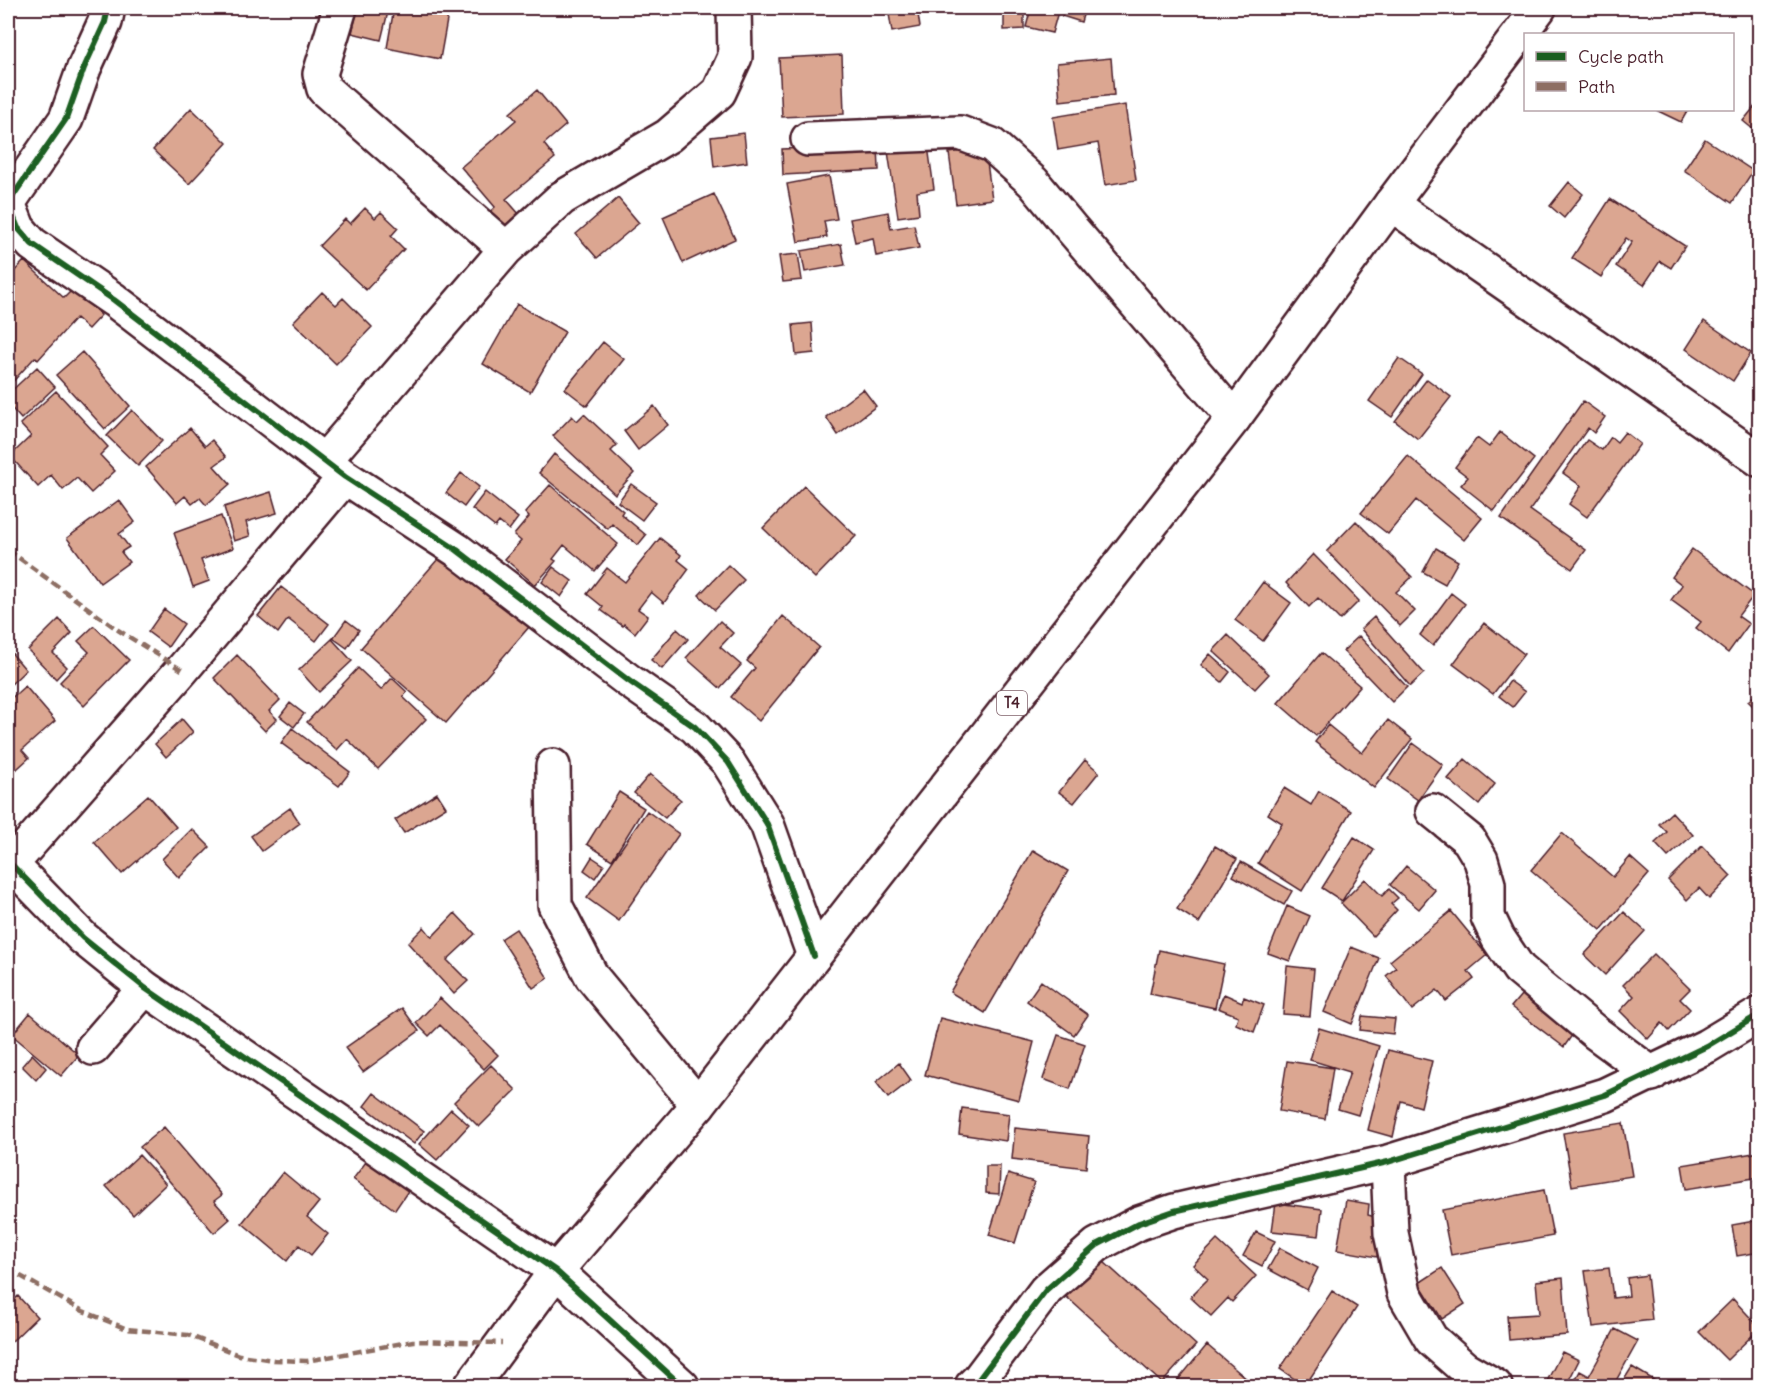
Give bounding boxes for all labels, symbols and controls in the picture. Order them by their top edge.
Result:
legend [1524,33,1734,111]
text: Cycle path [1578,45,1664,68]
text: Path [1578,75,1615,98]
road number: T4 [997,691,1027,715]

